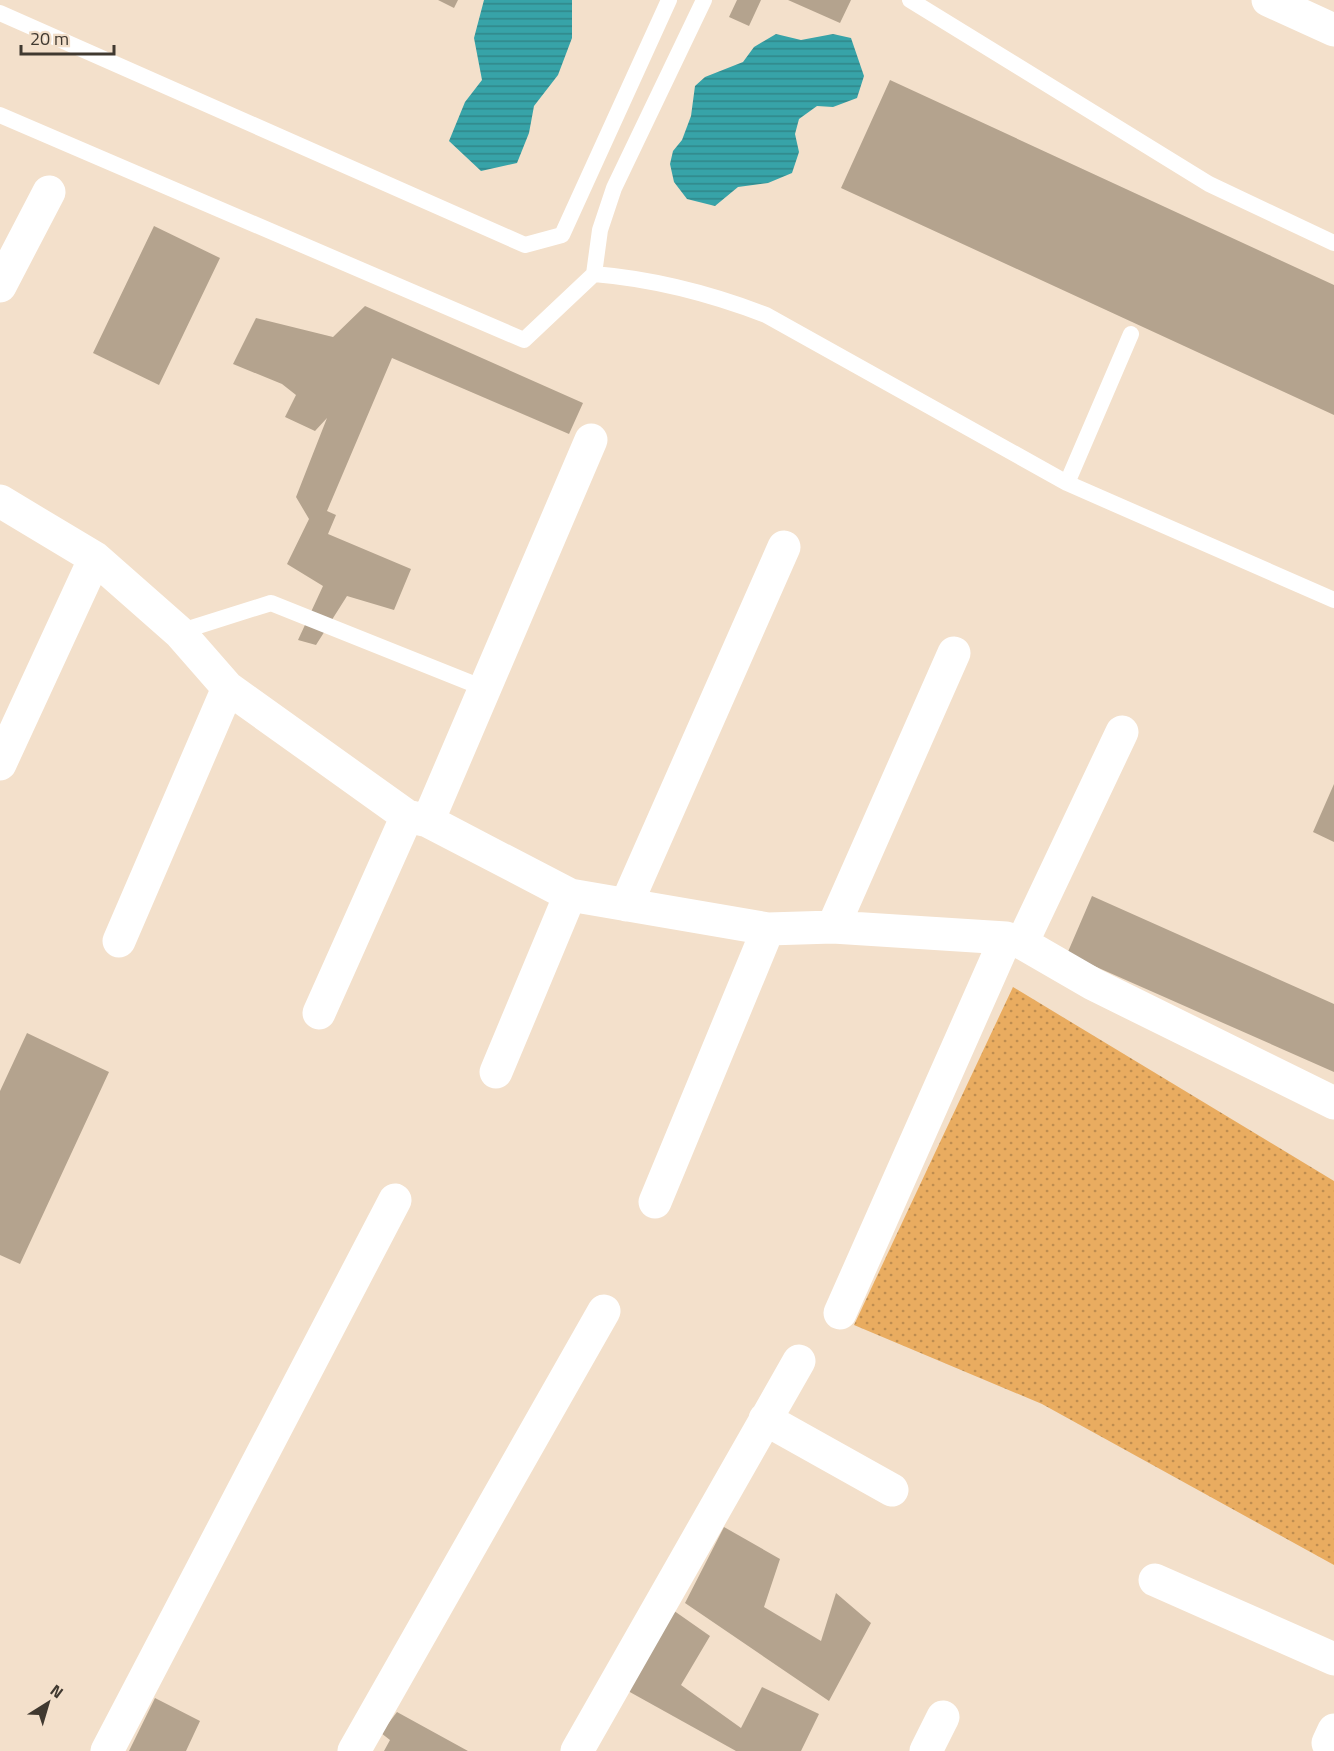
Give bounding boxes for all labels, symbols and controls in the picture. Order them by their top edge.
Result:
scale bar [21,18,114,56]
text: 20 m [30,25,69,52]
north arrow [18,1673,78,1733]
text: N [45,1678,69,1704]

